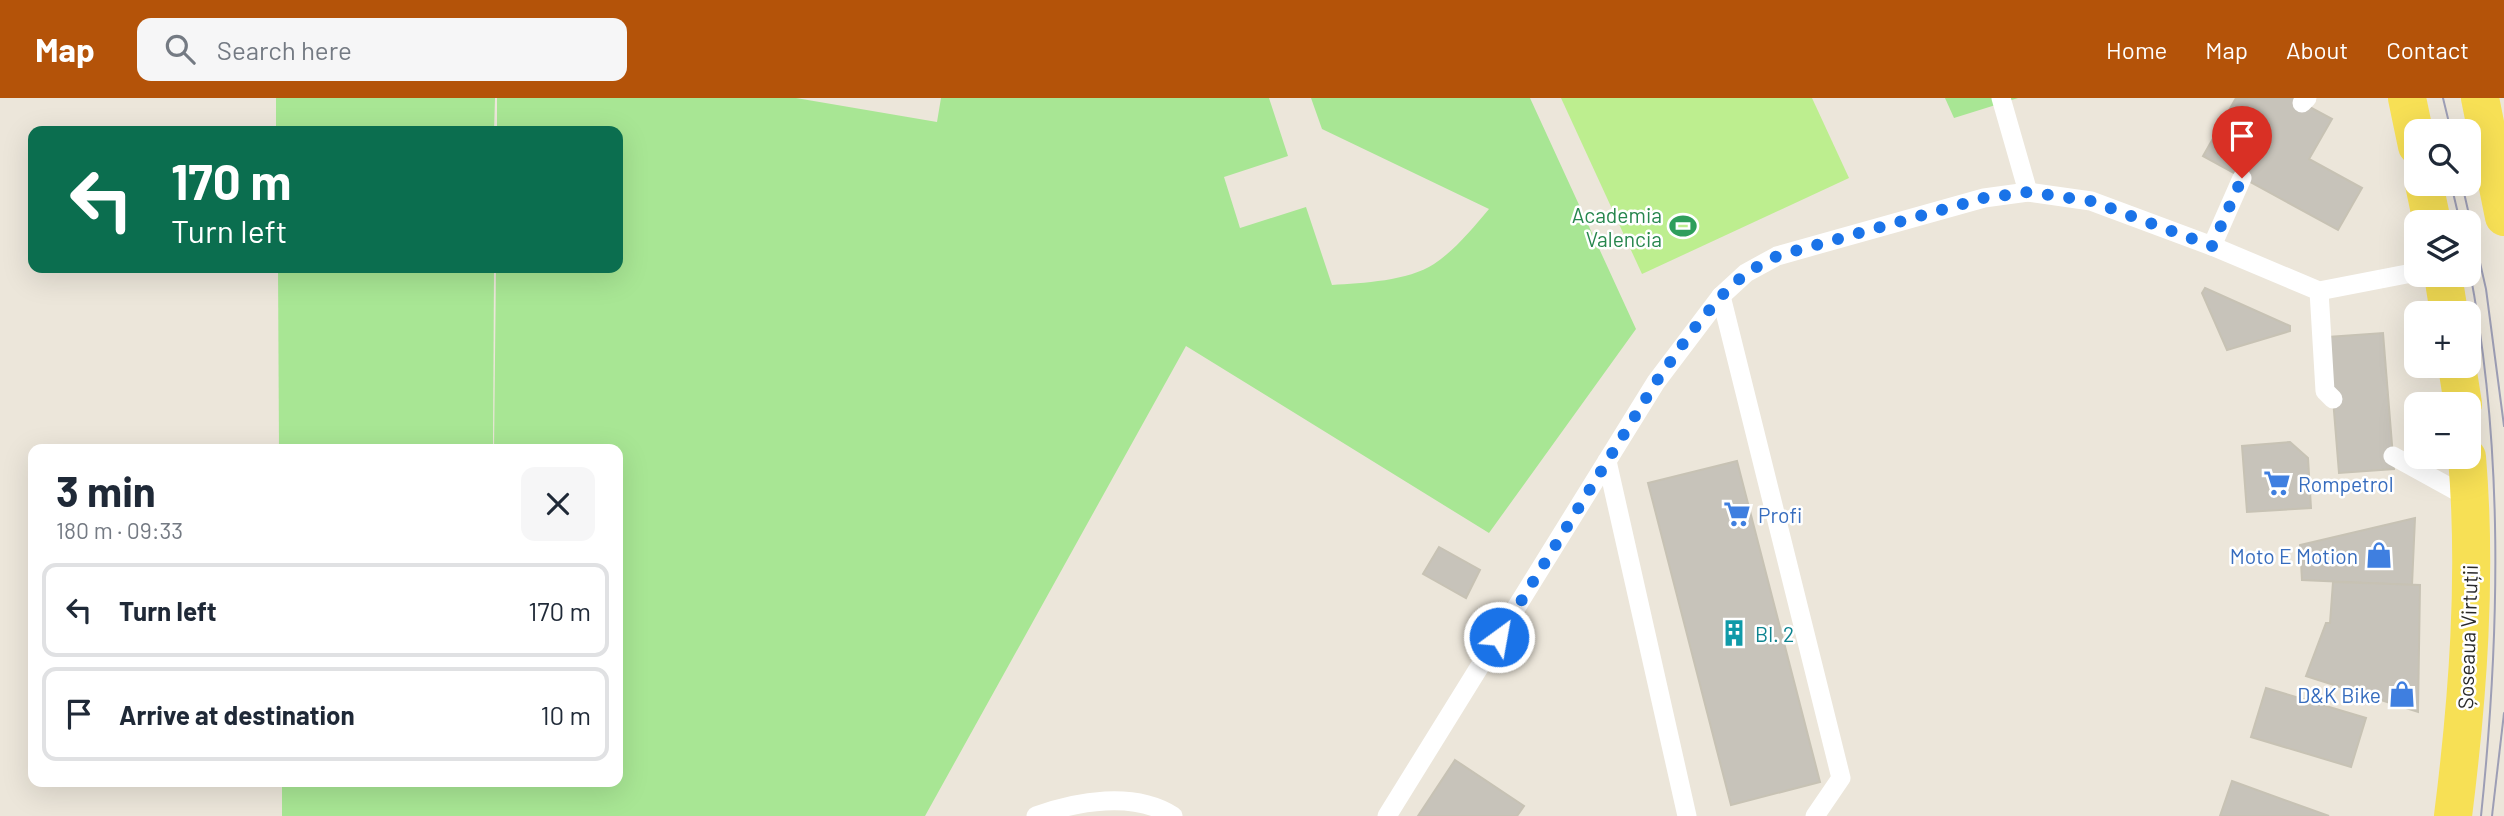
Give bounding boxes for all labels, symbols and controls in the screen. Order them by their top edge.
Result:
search box [137,18,627,81]
text: Map [35,29,95,69]
icon: search [161,30,199,68]
text: Search here [217,34,352,65]
text: Home [2106,35,2167,64]
text: Map [2205,35,2248,64]
text: About [2286,35,2348,64]
text: Contact [2386,35,2469,64]
pin [2212,106,2272,178]
icon: arrive [2223,117,2261,155]
map controls [2404,119,2481,469]
button: search [2404,119,2481,196]
text: 170 m [171,151,291,210]
icon: left [56,154,147,245]
place label: Academia Valencia [1572,202,1662,251]
button: layers [2404,210,2481,287]
text: Turn left [171,211,288,249]
sports icon: Academia Valencia [1668,211,1698,241]
button: + [2404,301,2481,378]
button: − [2404,392,2481,469]
text: 3 min [56,465,156,515]
button: close [521,467,595,541]
supermarket icon: Rompetrol [2262,468,2292,498]
place label: Rompetrol [2298,471,2394,496]
supermarket icon: Profi [1722,499,1752,529]
place label: Profi [1758,502,1802,527]
text: 180 m · 09:33 [56,516,183,544]
shop icon: Moto E Motion [2364,540,2394,570]
place label: Moto E Motion [2230,543,2358,568]
street label: Șoseaua Virtuții [2452,564,2482,710]
icon: left [60,591,98,629]
text: Turn left [119,595,217,626]
text: 170 m [528,595,591,626]
position arrow [1462,600,1536,674]
building icon: Bl. 2 [1719,618,1749,648]
place label: Bl. 2 [1755,621,1794,646]
shop icon: D&K Bike [2387,679,2417,709]
place label: D&K Bike [2297,682,2381,707]
icon: arrive [60,695,98,733]
text: Arrive at destination [119,699,355,730]
text: 10 m [541,699,591,730]

